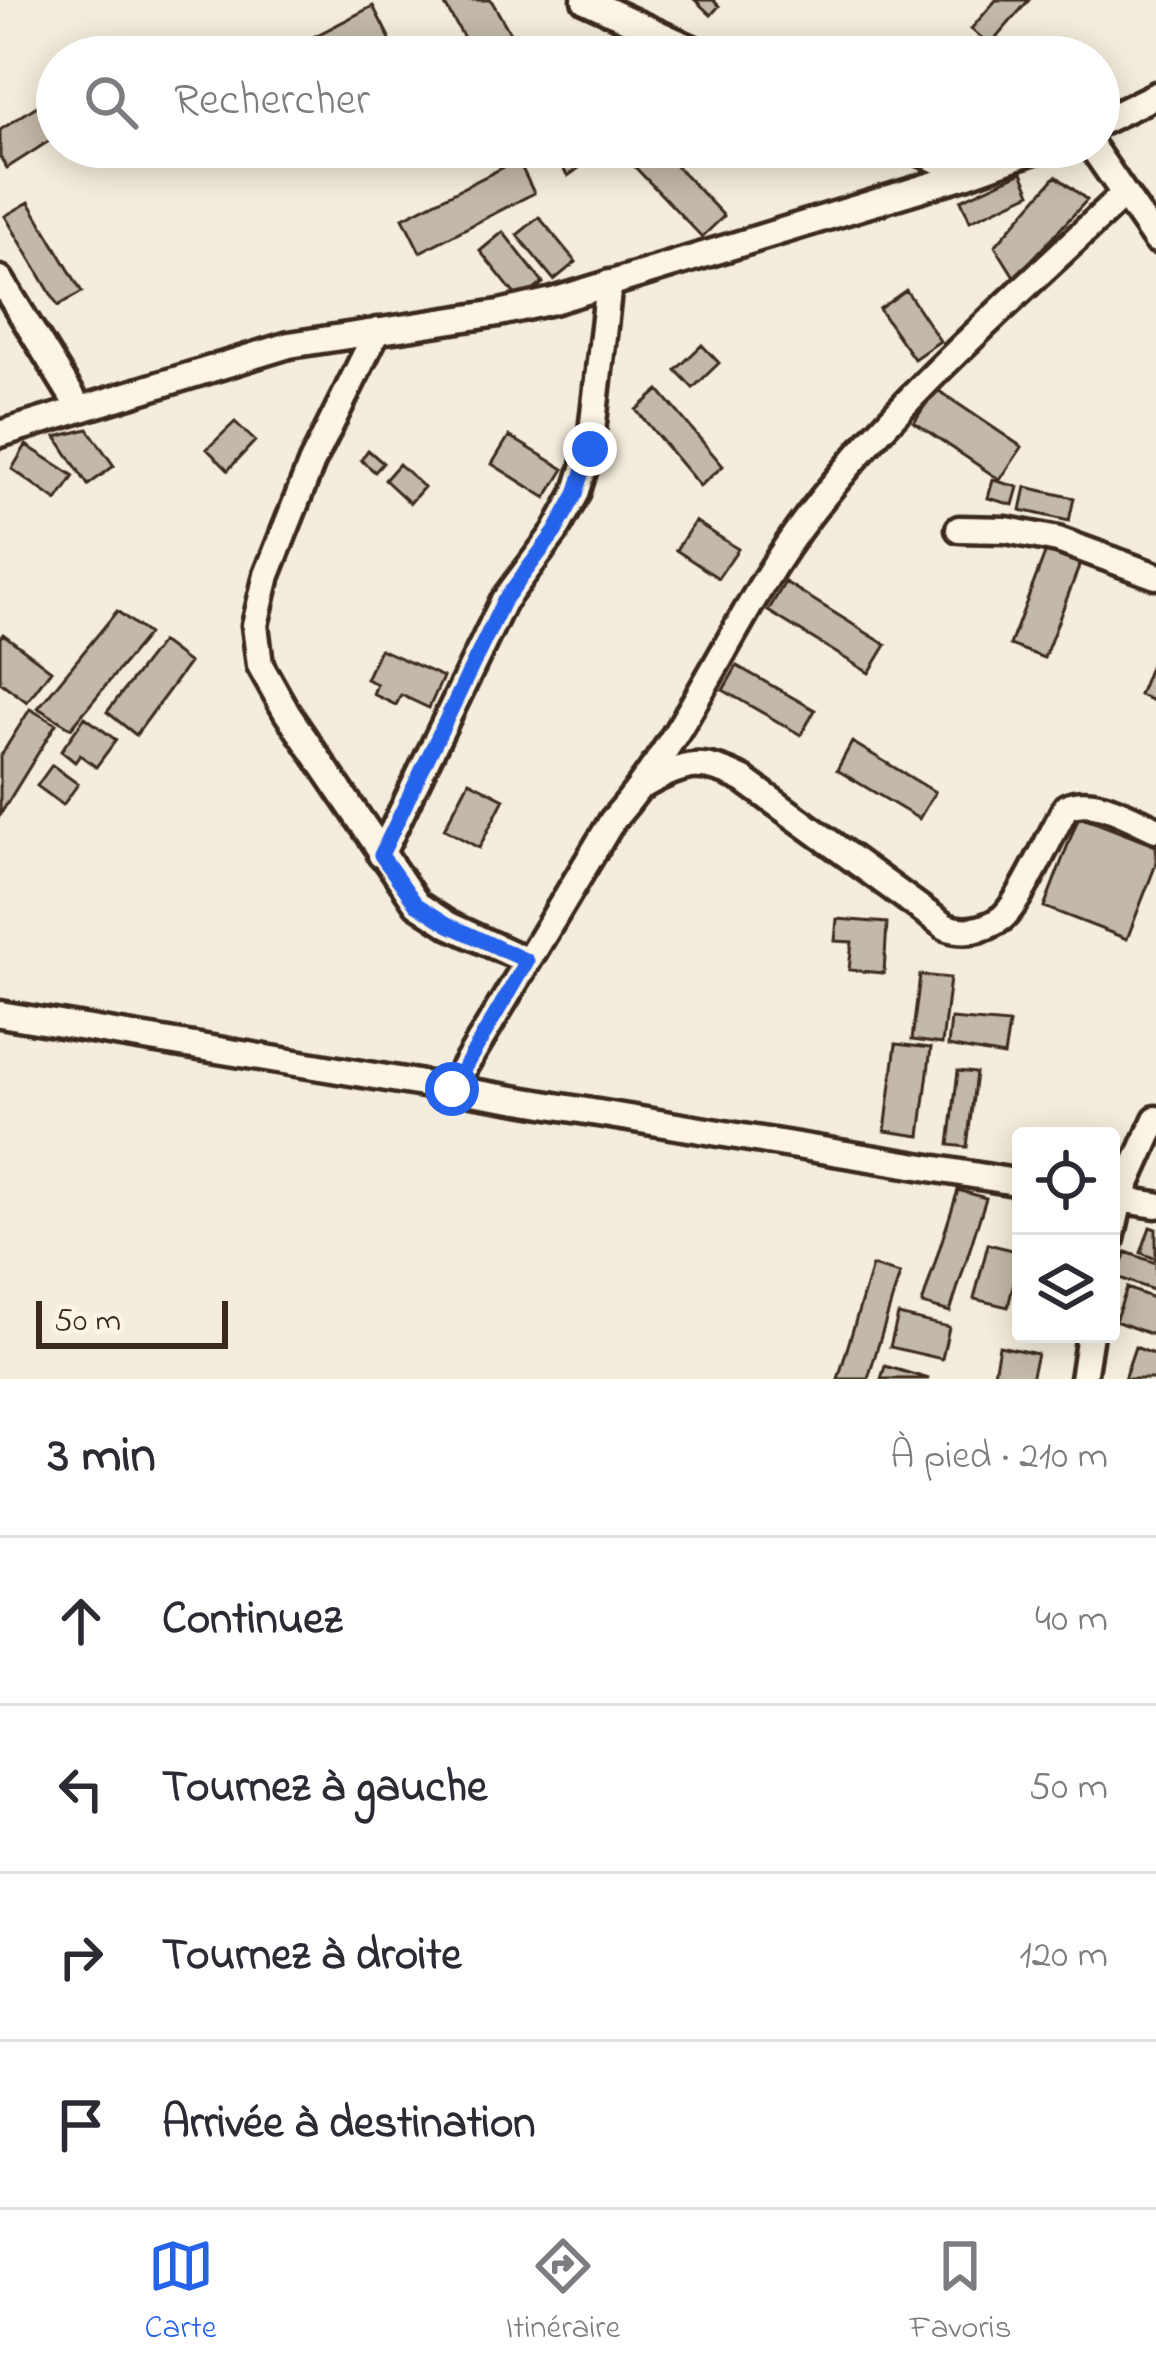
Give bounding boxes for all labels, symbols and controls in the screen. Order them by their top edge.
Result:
search box [36,36,1120,168]
icon: search [78,69,144,135]
text: Rechercher [174,69,370,135]
route end [563,422,617,476]
route start [425,1062,479,1116]
map controls [1012,1127,1120,1343]
button: locate [1012,1127,1120,1235]
button: layers [1012,1235,1120,1343]
scale bar [36,1295,228,1348]
text: 50 m [54,1298,121,1346]
text: 3 min [48,1420,156,1495]
text: À pied · 210 m [890,1429,1108,1486]
icon: ahead [48,1588,114,1654]
text: Continuez [162,1588,342,1654]
text: 40 m [1035,1592,1108,1649]
icon: left [48,1756,114,1822]
text: Tournez à gauche [162,1756,487,1822]
text: 50 m [1029,1760,1108,1817]
icon: right [48,1924,114,1990]
text: Tournez à droite [162,1924,461,1990]
text: 120 m [1019,1928,1108,1985]
icon: arrive [48,2092,114,2158]
text: Arrivée à destination [162,2092,536,2158]
tab: Carte [145,2233,217,2353]
tab: Itinéraire [506,2233,620,2353]
tab: Favoris [909,2233,1011,2353]

